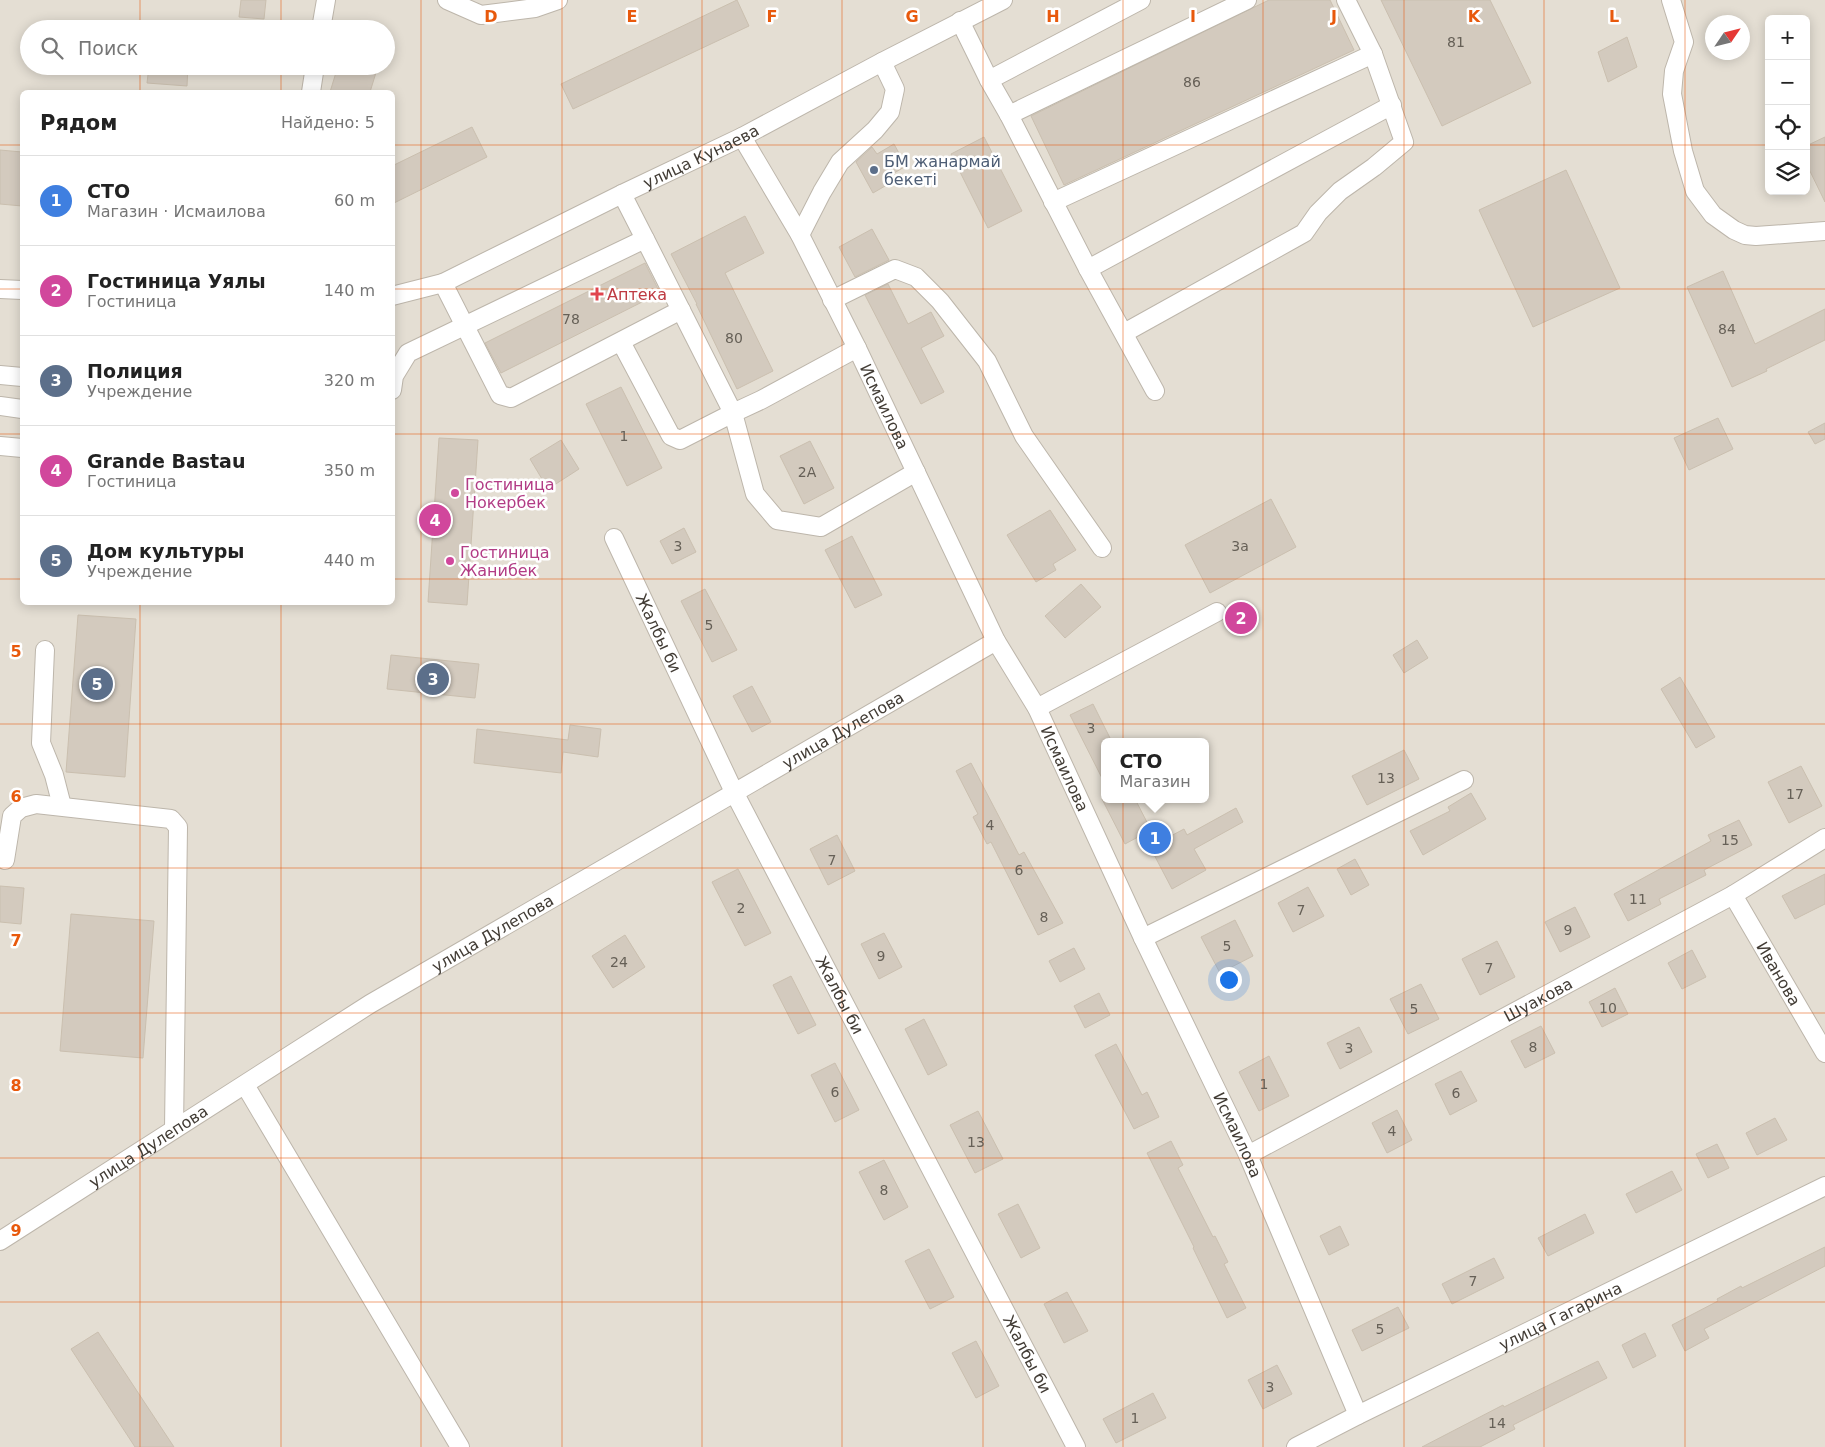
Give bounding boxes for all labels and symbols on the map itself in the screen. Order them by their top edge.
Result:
text: D [484,7,498,26]
text: E [627,7,637,26]
text: F [767,7,777,26]
text: G [905,7,919,26]
text: H [1046,7,1060,26]
text: I [1190,7,1196,26]
text: J [1330,7,1337,26]
text: K [1468,7,1481,26]
text: L [1609,7,1619,26]
north arrow [1705,15,1750,60]
house number: 81 [1447,34,1465,50]
house number: 86 [1183,74,1201,90]
street label: улица Кунаева [640,121,762,193]
place label: БМ жанармай бекеті [884,152,1001,189]
marker: БМ жанармай бекеті [868,164,880,176]
place label: Аптека [607,285,667,304]
marker: Аптека [591,288,603,300]
house number: 78 [562,311,580,327]
house number: 84 [1718,321,1736,337]
house number: 80 [725,330,743,346]
street label: Исмаилова [856,361,913,452]
house number: 1 [620,428,628,444]
house number: 2А [798,464,817,480]
place label: Гостиница Нокербек [465,475,555,512]
marker: Гостиница Нокербек [449,487,461,499]
pin: 4 [419,501,451,539]
house number: 3 [674,538,682,554]
house number: 3а [1231,538,1249,554]
place label: Гостиница Жанибек [460,543,550,580]
marker: Гостиница Жанибек [444,555,456,567]
street label: Жалбы би [632,591,685,676]
pin: 2 [1225,599,1257,637]
house number: 5 [705,617,713,633]
text: 5 [10,642,22,661]
pin: 3 [417,660,449,698]
pin: 5 [81,665,113,703]
street label: улица Дулепова [779,688,907,773]
house number: 3 [1087,720,1095,736]
street label: Исмаилова [1037,723,1092,815]
house number: 13 [1377,770,1395,786]
house number: 17 [1786,786,1804,802]
text: 6 [10,787,22,806]
house number: 4 [986,817,995,833]
pin: 1 [1139,819,1171,857]
house number: 15 [1721,832,1739,848]
house number: 7 [828,852,836,868]
house number: 6 [1015,862,1024,878]
street label: улица Дулепова [429,891,557,976]
house number: 11 [1629,891,1647,907]
house number: 2 [737,900,745,916]
house number: 7 [1297,902,1305,918]
house number: 8 [1040,909,1048,925]
house number: 9 [1564,922,1572,938]
text: 7 [10,931,22,950]
house number: 5 [1223,938,1231,954]
street label: Иванова [1752,939,1804,1009]
house number: 9 [877,948,885,964]
street label: Жалбы би [811,953,868,1037]
house number: 24 [610,954,628,970]
house number: 7 [1485,960,1493,976]
your location [1216,967,1242,993]
street label: Шуакова [1501,974,1576,1026]
house number: 10 [1599,1000,1617,1016]
house number: 5 [1410,1001,1418,1017]
house number: 8 [1529,1039,1537,1055]
house number: 3 [1345,1040,1353,1056]
text: 8 [10,1076,22,1095]
house number: 1 [1260,1076,1268,1092]
house number: 6 [831,1084,840,1100]
house number: 6 [1452,1085,1461,1101]
street label: Исмаилова [1209,1089,1265,1181]
street label: улица Дулепова [85,1101,211,1192]
house number: 4 [1388,1123,1397,1139]
house number: 13 [967,1134,985,1150]
house number: 8 [880,1182,888,1198]
text: 9 [10,1221,22,1240]
house number: 7 [1469,1273,1477,1289]
street label: улица Гагарина [1496,1278,1625,1354]
street label: Жалбы би [999,1312,1055,1396]
house number: 5 [1376,1321,1384,1337]
house number: 3 [1266,1379,1274,1395]
house number: 1 [1131,1410,1139,1426]
house number: 14 [1488,1415,1506,1431]

